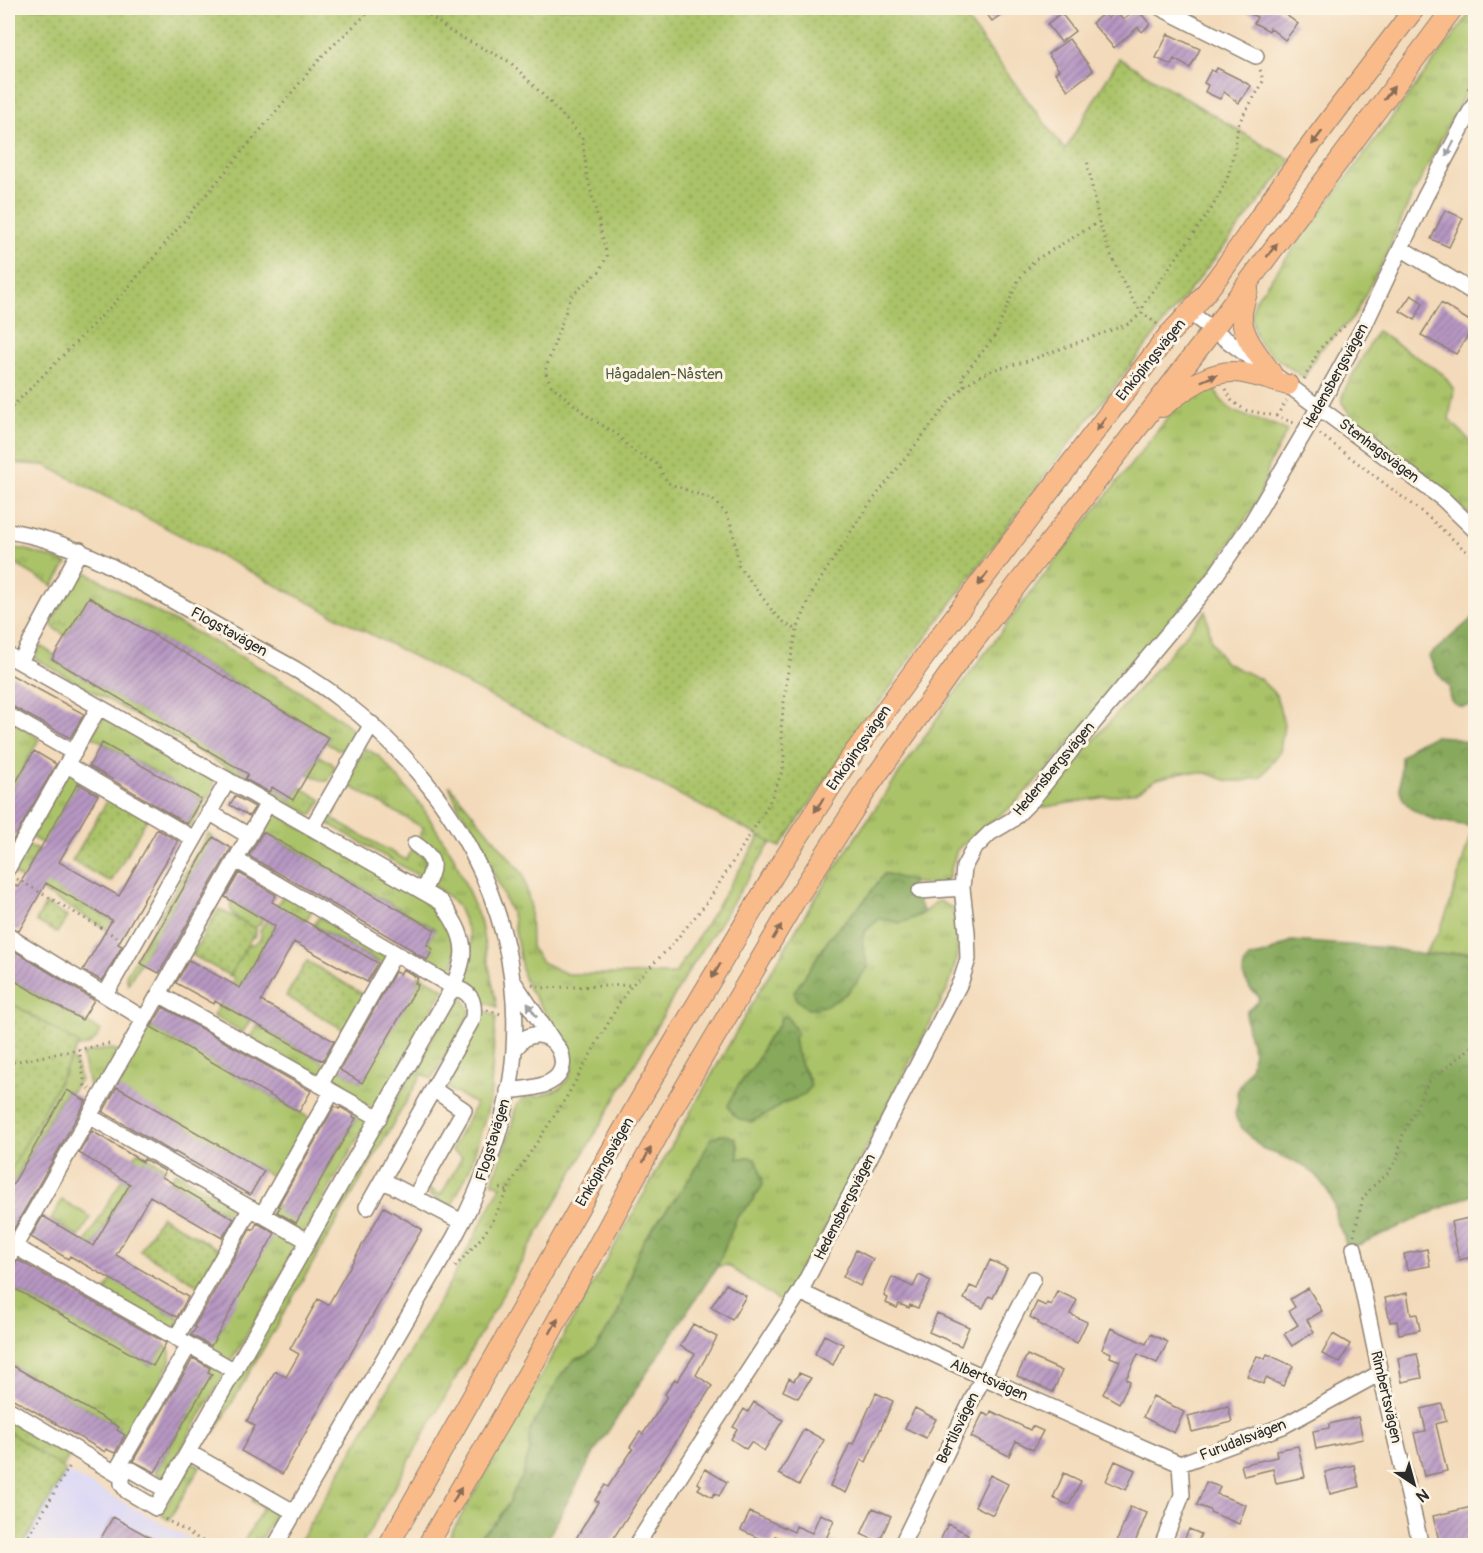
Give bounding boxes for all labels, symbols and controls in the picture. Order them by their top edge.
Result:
one-way arrow [1382,86,1394,101]
one-way arrow [1311,131,1323,146]
one-way arrow [1445,141,1455,158]
one-way arrow [1266,242,1278,258]
street label: Enköpingsvägen [1112,315,1190,405]
street label: Hedensbergsvägen [1299,320,1373,432]
park label: Hågadalen-Nåsten [605,365,723,384]
one-way arrow [1201,373,1219,383]
street label: Stenhagsvägen [1335,415,1423,487]
one-way arrow [1094,416,1107,432]
one-way arrow [977,572,989,587]
street label: Flogstavägen [187,603,271,661]
street label: Enköpingsvägen [823,702,895,794]
street label: Hedensbergsvägen [1009,718,1099,820]
one-way arrow [814,797,825,813]
one-way arrow [771,924,782,940]
one-way arrow [711,963,722,979]
one-way arrow [527,1002,538,1018]
street label: Flogstavägen [471,1097,515,1183]
street label: Enköpingsvägen [572,1114,638,1210]
one-way arrow [642,1146,652,1163]
street label: Hedensbergsvägen [810,1150,880,1264]
one-way arrow [549,1317,559,1334]
street label: Rimbertsvägen [1366,1349,1406,1445]
street label: Albertsvägen [947,1354,1031,1406]
street label: Bertilsvägen [933,1389,983,1467]
street label: Furudalsvägen [1197,1415,1289,1465]
north arrow [1384,1454,1444,1514]
text: N [1412,1484,1432,1507]
one-way arrow [451,1487,462,1503]

